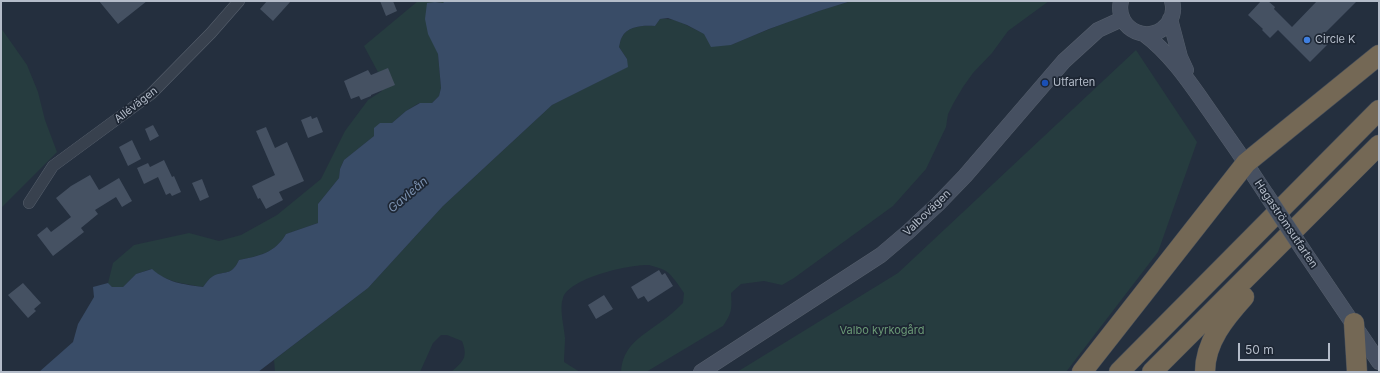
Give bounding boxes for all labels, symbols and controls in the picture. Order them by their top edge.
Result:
place label: Circle K [1315,33,1356,47]
marker: Circle K [1302,35,1312,45]
place label: Utfarten [1053,76,1095,90]
marker: Utfarten [1040,78,1050,88]
street label: Allévägen [112,84,160,126]
water label: Gavleån [385,174,431,216]
street label: Hagaströmsutfarten [1252,177,1320,271]
street label: Valbovägen [900,187,954,239]
park label: Valbo kyrkogård [840,324,924,338]
scale bar [1240,335,1332,361]
text: 50 m [1245,342,1274,357]

